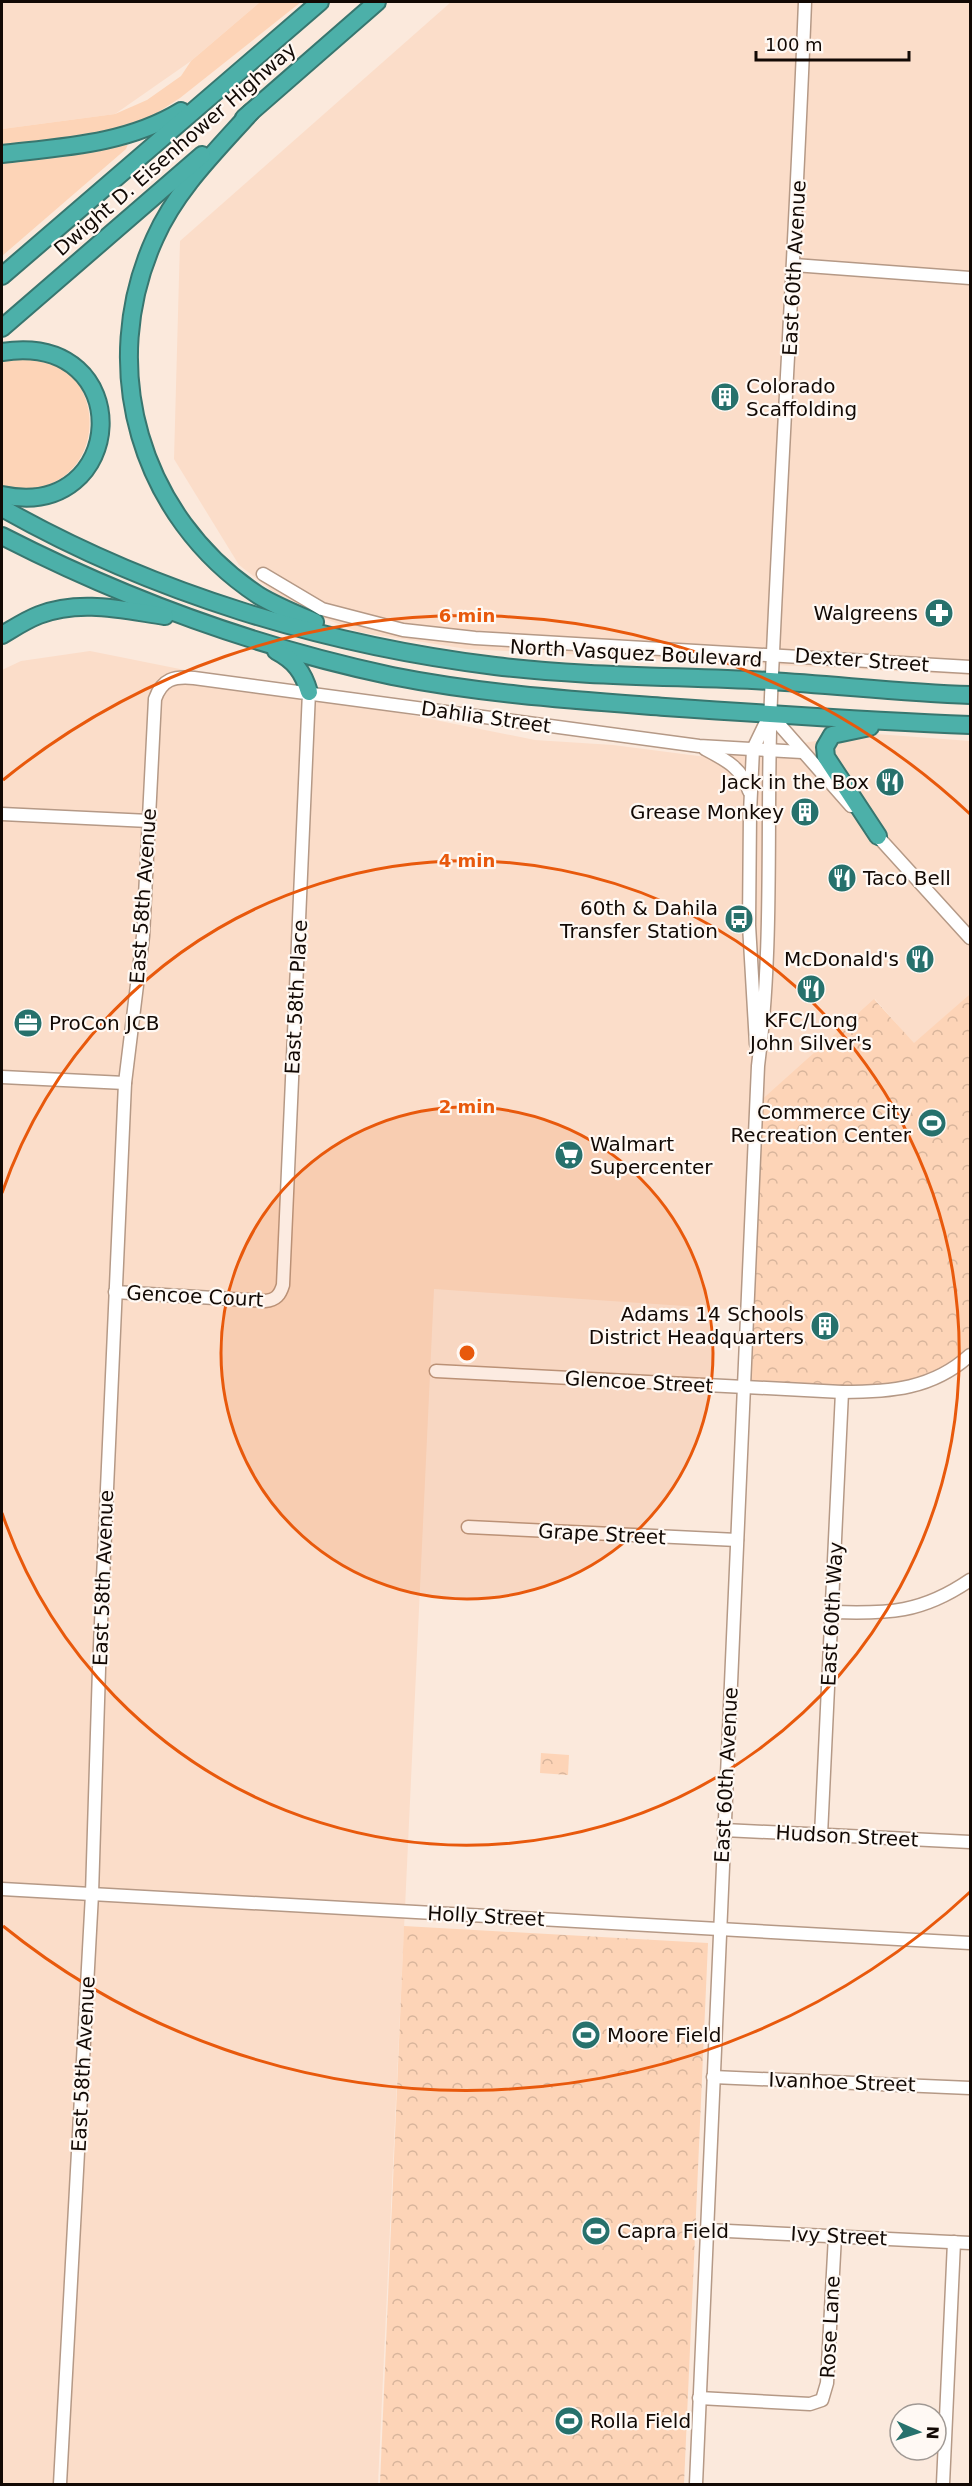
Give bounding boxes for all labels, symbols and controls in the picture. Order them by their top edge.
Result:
scale bar [756,24,909,62]
text: 100 m [765,34,823,55]
street label: Dwight D. Eisenhower Highway [49,37,301,261]
street label: East 60th Avenue [777,179,811,357]
place label: Colorado Scaffolding [746,374,857,421]
building icon: Colorado Scaffolding [709,381,741,413]
pharmacy icon: Walgreens [923,597,955,629]
place label: Walgreens [814,601,918,625]
text: 6 min [439,605,495,626]
street label: North Vasquez Boulevard [509,634,763,672]
street label: Dexter Street [794,643,930,677]
street label: Dahlia Street [420,696,553,738]
restaurant icon: Jack in the Box [874,766,906,798]
place label: Jack in the Box [719,770,869,794]
building icon: Grease Monkey [789,796,821,828]
place label: Grease Monkey [630,800,784,824]
street label: East 58th Avenue [125,807,161,985]
text: 4 min [439,850,495,871]
restaurant icon: Taco Bell [826,862,858,894]
place label: Taco Bell [862,866,951,890]
place label: 60th & Dahila Transfer Station [559,896,718,943]
bus stop icon: 60th & Dahila Transfer Station [723,903,755,935]
street label: East 58th Place [280,919,312,1075]
restaurant icon: McDonald's [904,943,936,975]
place label: McDonald's [784,947,899,971]
restaurant icon: KFC/Long John Silver's [795,973,827,1005]
office icon: ProCon JCB [12,1007,44,1039]
place label: KFC/Long John Silver's [748,1008,872,1055]
place label: ProCon JCB [49,1011,160,1035]
text: 2 min [439,1096,495,1117]
place label: Commerce City Recreation Center [730,1100,912,1147]
sports icon: Commerce City Recreation Center [916,1107,948,1139]
place label: Walmart Supercenter [590,1132,713,1179]
supermarket icon: Walmart Supercenter [553,1139,585,1171]
street label: Gencoe Court [126,1280,264,1312]
place label: Adams 14 Schools District Headquarters [589,1302,804,1349]
building icon: Adams 14 Schools District Headquarters [809,1310,841,1342]
centre of rings [457,1343,477,1363]
street label: Glencoe Street [564,1366,714,1398]
street label: East 58th Avenue [88,1490,118,1666]
street label: Grape Street [537,1519,667,1549]
street label: East 60th Way [816,1541,848,1687]
street label: East 60th Avenue [709,1686,743,1864]
street label: Hudson Street [775,1820,919,1852]
street label: Holly Street [427,1901,545,1931]
street label: East 58th Avenue [66,1975,100,2153]
sports icon: Moore Field [570,2019,602,2051]
place label: Moore Field [607,2023,721,2047]
street label: Ivanhoe Street [768,2067,916,2097]
sports icon: Capra Field [580,2215,612,2247]
place label: Capra Field [617,2219,729,2243]
street label: Ivy Street [790,2221,888,2251]
street label: Rose Lane [815,2275,845,2379]
north arrow [888,2402,948,2462]
sports icon: Rolla Field [553,2405,585,2437]
place label: Rolla Field [590,2409,691,2433]
text: N [923,2426,942,2440]

